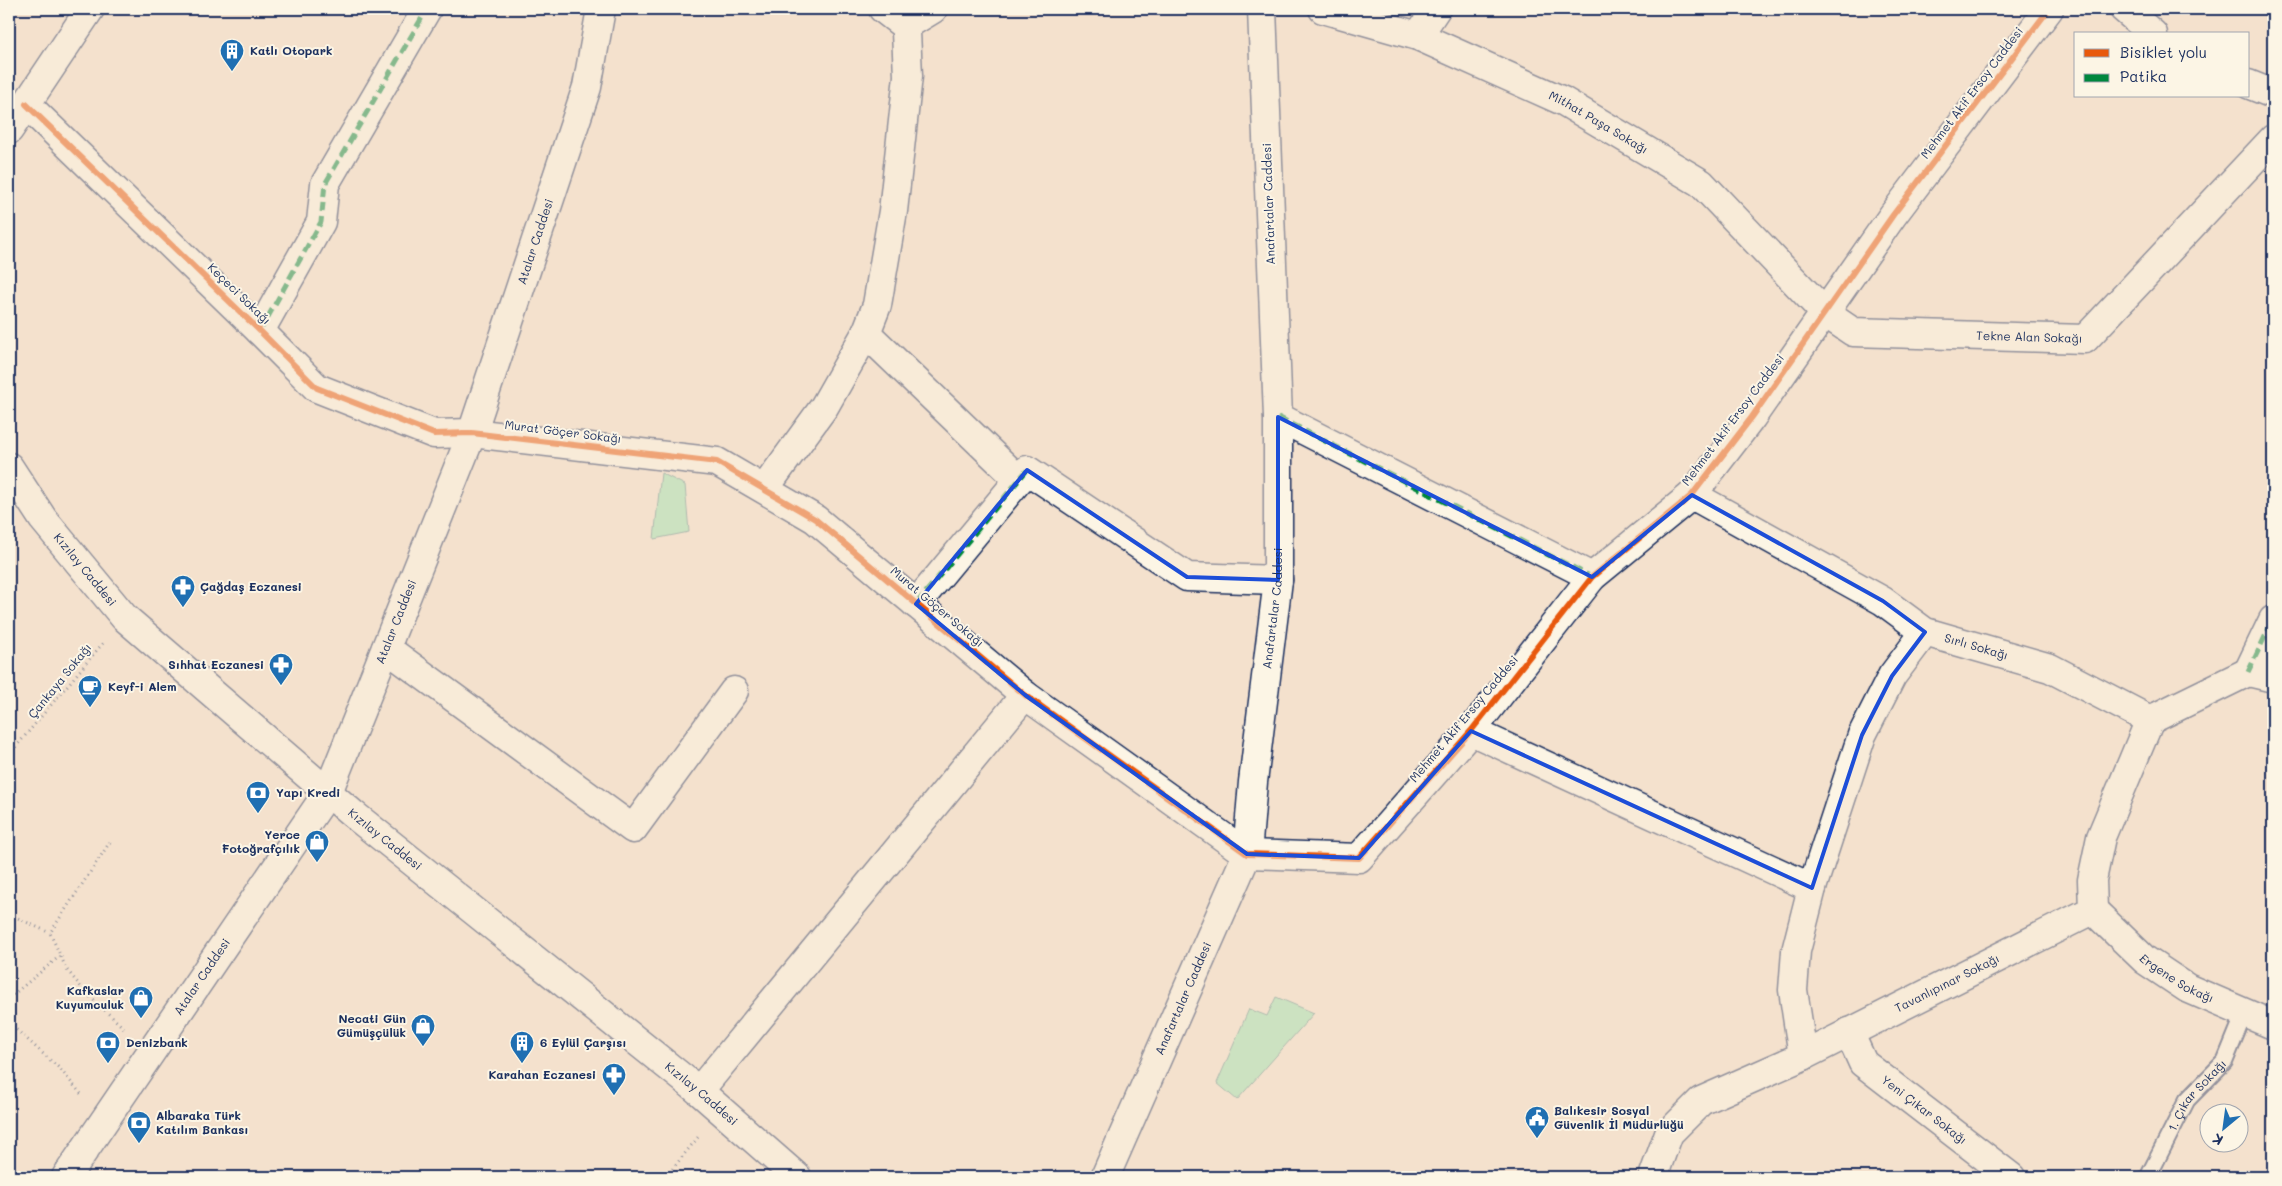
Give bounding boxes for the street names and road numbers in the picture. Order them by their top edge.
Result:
street label: Mehmet Akif Ersoy Caddesi [1916,23,2026,161]
street label: Mithat Paşa Sokağı [1547,87,1651,157]
street label: Anafartalar Caddesi [1258,143,1278,265]
street label: Atalar Caddesi [513,196,556,287]
street label: Keçeci Sokağı [205,259,275,328]
street label: Tekne Alan Sokağı [1976,327,2083,346]
street label: Mehmet Akif Ersoy Caddesi [1677,350,1787,488]
street label: Murat Göçer Sokağı [504,416,622,446]
street label: Kızılay Caddesi [51,529,121,609]
street label: Anafartalar Caddesi [1258,548,1285,670]
street label: Murat Göçer Sokağı [887,562,988,650]
street label: Atalar Caddesi [371,577,419,666]
street label: Sırlı Sokağı [1943,629,2010,663]
street label: Çankaya Sokağı [24,639,95,721]
street label: Mehmet Akif Ersoy Caddesi [1405,652,1521,785]
street label: Kızılay Caddesi [345,804,426,873]
street label: Atalar Caddesi [169,935,233,1018]
street label: Anafartalar Caddesi [1151,939,1214,1057]
street label: Tavanlıpınar Sokağı [1892,949,2002,1016]
street label: Ergene Sokağı [2137,950,2217,1006]
street label: 1. Çıkar Sokağı [2164,1055,2229,1133]
street label: Kızılay Caddesi [662,1058,741,1128]
street label: Yeni Çıkar Sokağı [1878,1071,1971,1147]

